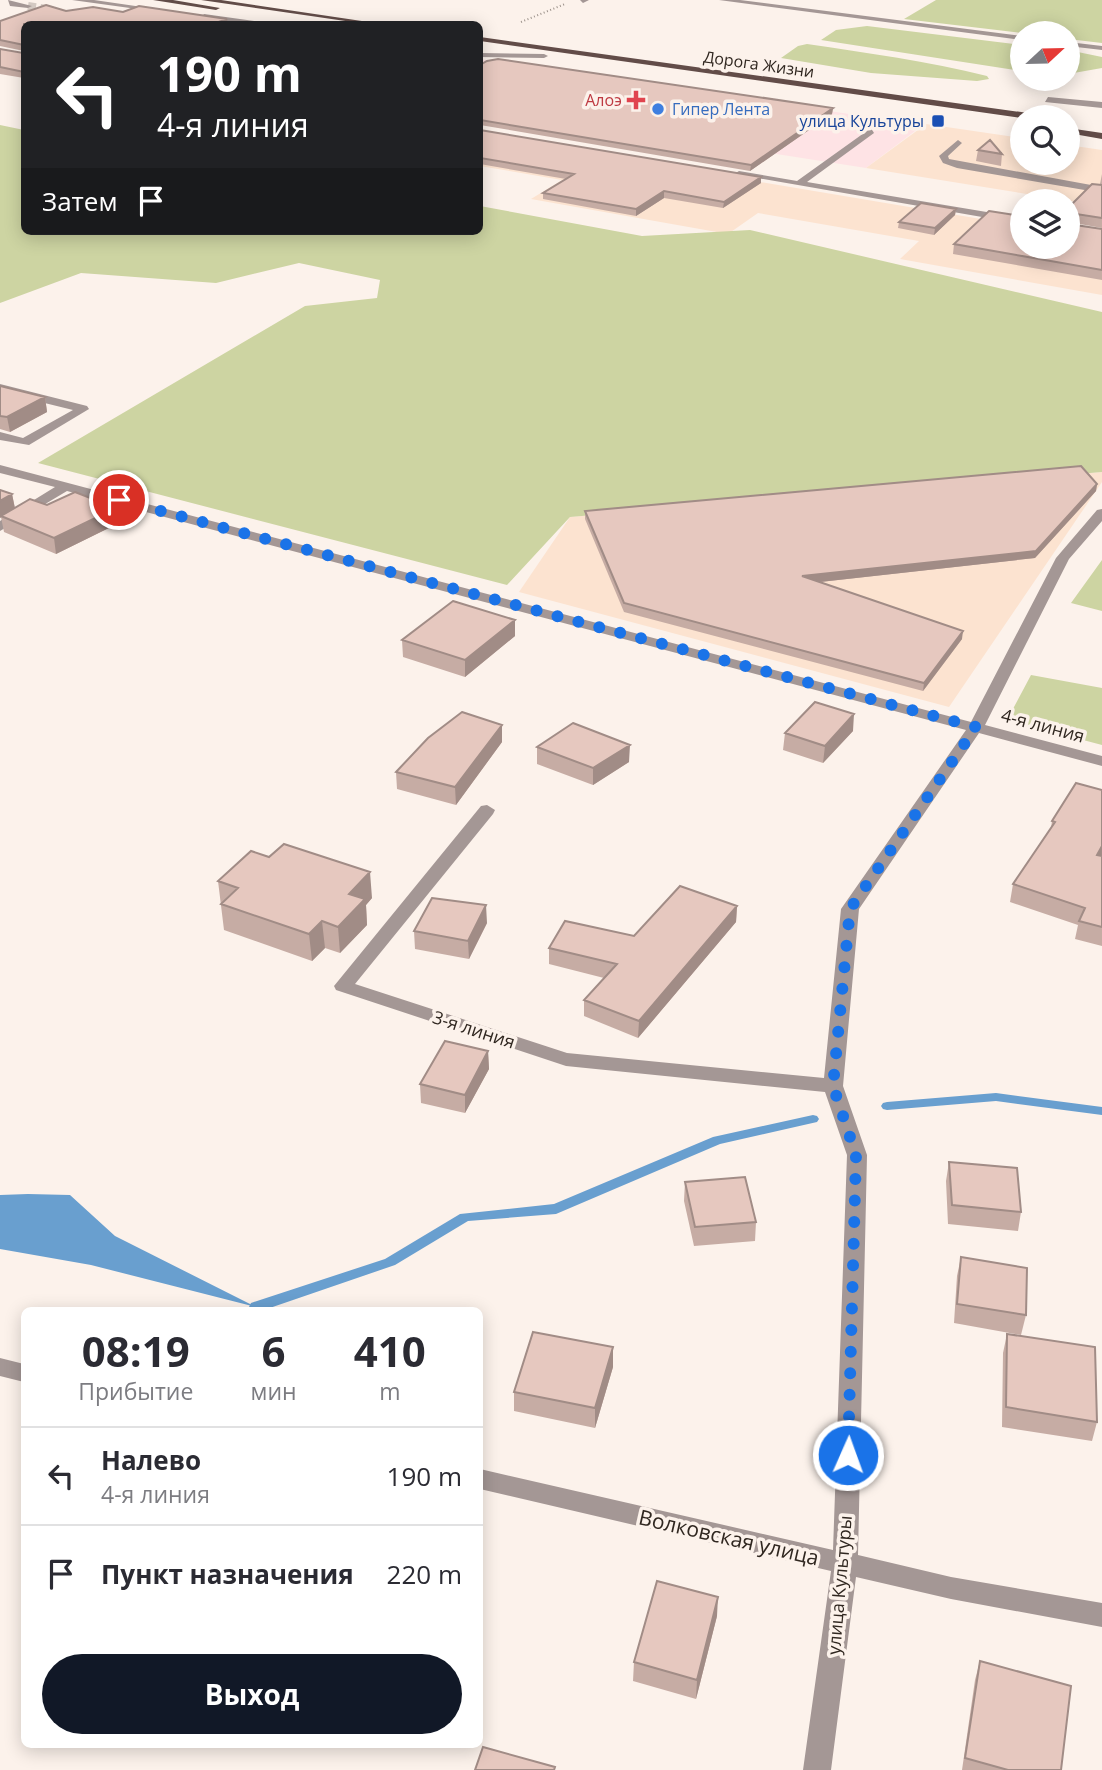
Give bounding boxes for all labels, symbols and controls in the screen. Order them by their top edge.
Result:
north arrow [1010,21,1080,91]
map controls [1010,21,1080,259]
text: 190 m [157,40,302,106]
street label: Дорога Жизни [702,45,816,83]
icon: left [42,49,133,140]
place label: Алоэ [585,89,622,111]
marker: Алоэ [628,92,644,108]
place label: Гипер Лента [672,98,770,120]
marker: Гипер Лента [650,101,666,117]
text: 4-я линия [157,103,309,146]
button: search [1010,105,1080,175]
place label: улица Культуры [800,110,924,132]
marker: улица Культуры [930,113,946,129]
icon: arrive [132,182,170,220]
text: Затем [42,183,118,219]
button: layers [1010,189,1080,259]
pin [89,470,149,530]
icon: arrive [100,481,138,519]
street label: 4-я линия [999,702,1087,748]
street label: 3-я линия [430,1004,518,1054]
text: 08:19 [82,1322,190,1379]
text: 6 [262,1322,286,1379]
text: 410 [354,1322,426,1379]
text: Прибытие [78,1375,193,1407]
text: мин [251,1375,297,1407]
text: m [379,1375,400,1407]
position arrow [811,1418,885,1492]
text: Налево [101,1442,201,1478]
icon: left [42,1457,80,1495]
text: 190 m [387,1458,462,1494]
text: 4-я линия [101,1478,210,1510]
street label: Волковская улица [636,1503,822,1571]
street label: улица Культуры [821,1514,857,1656]
icon: arrive [42,1555,80,1593]
text: Пункт назначения [101,1556,354,1592]
text: 220 m [387,1556,462,1592]
button: Выход [42,1654,462,1734]

